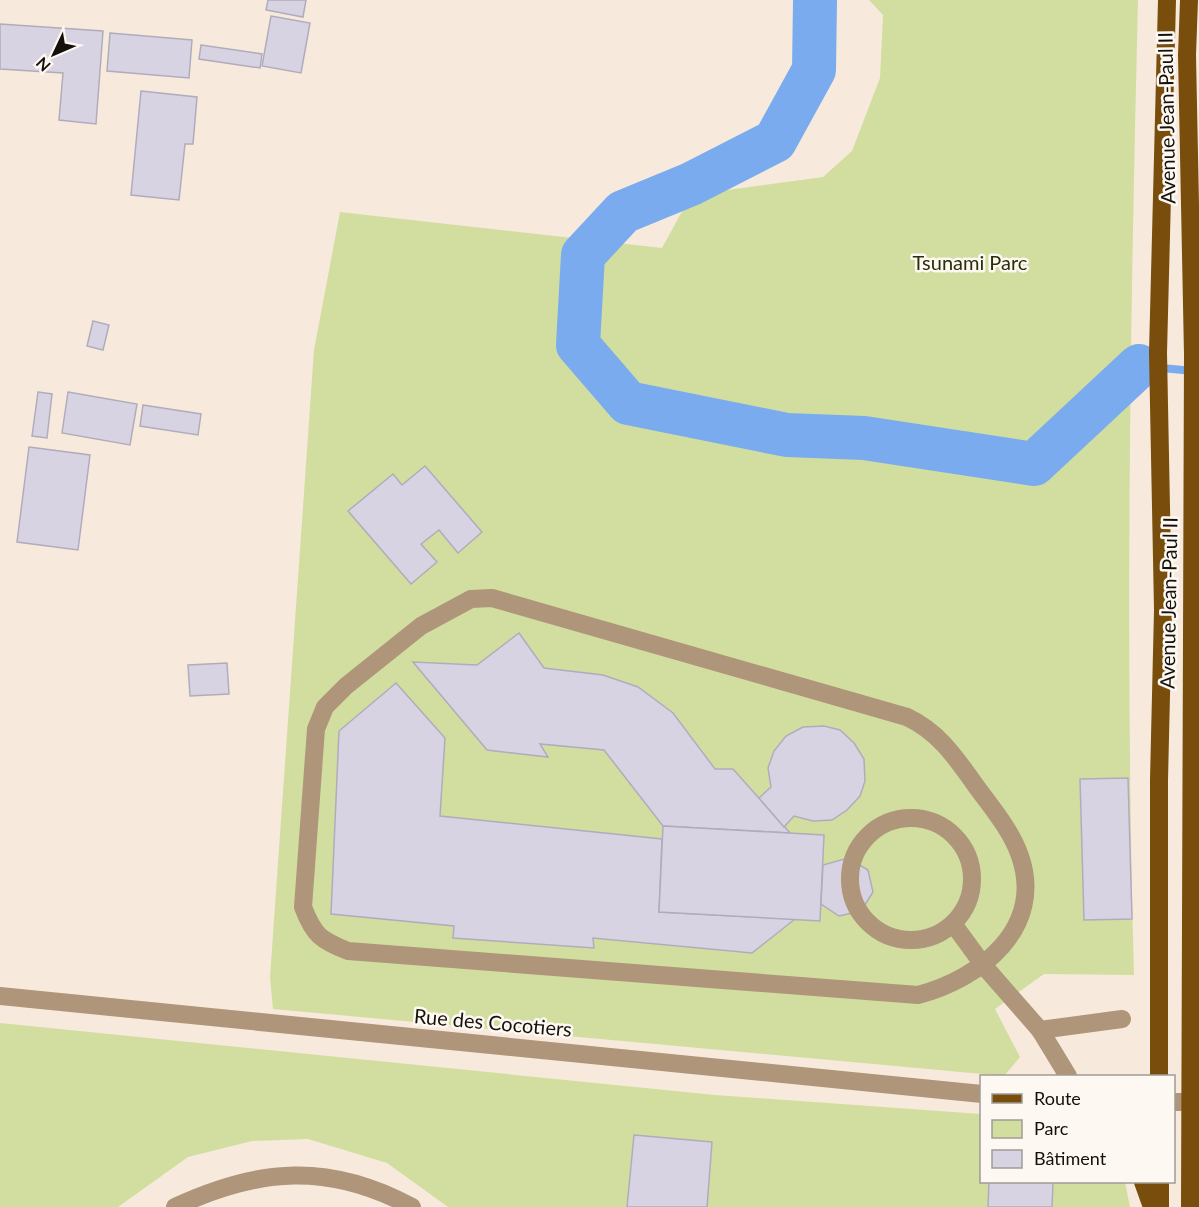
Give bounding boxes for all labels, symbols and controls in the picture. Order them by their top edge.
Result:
north arrow [24,24,84,84]
street label: Avenue Jean-Paul II [1153,32,1179,204]
text: N [32,54,54,76]
park label: Tsunami Parc [913,250,1028,274]
street label: Avenue Jean-Paul II [1155,517,1181,689]
street label: Rue des Cocotiers [413,1003,573,1041]
legend [980,1075,1175,1183]
text: Route [1034,1087,1081,1109]
text: Parc [1034,1117,1069,1139]
text: Bâtiment [1034,1147,1107,1169]

